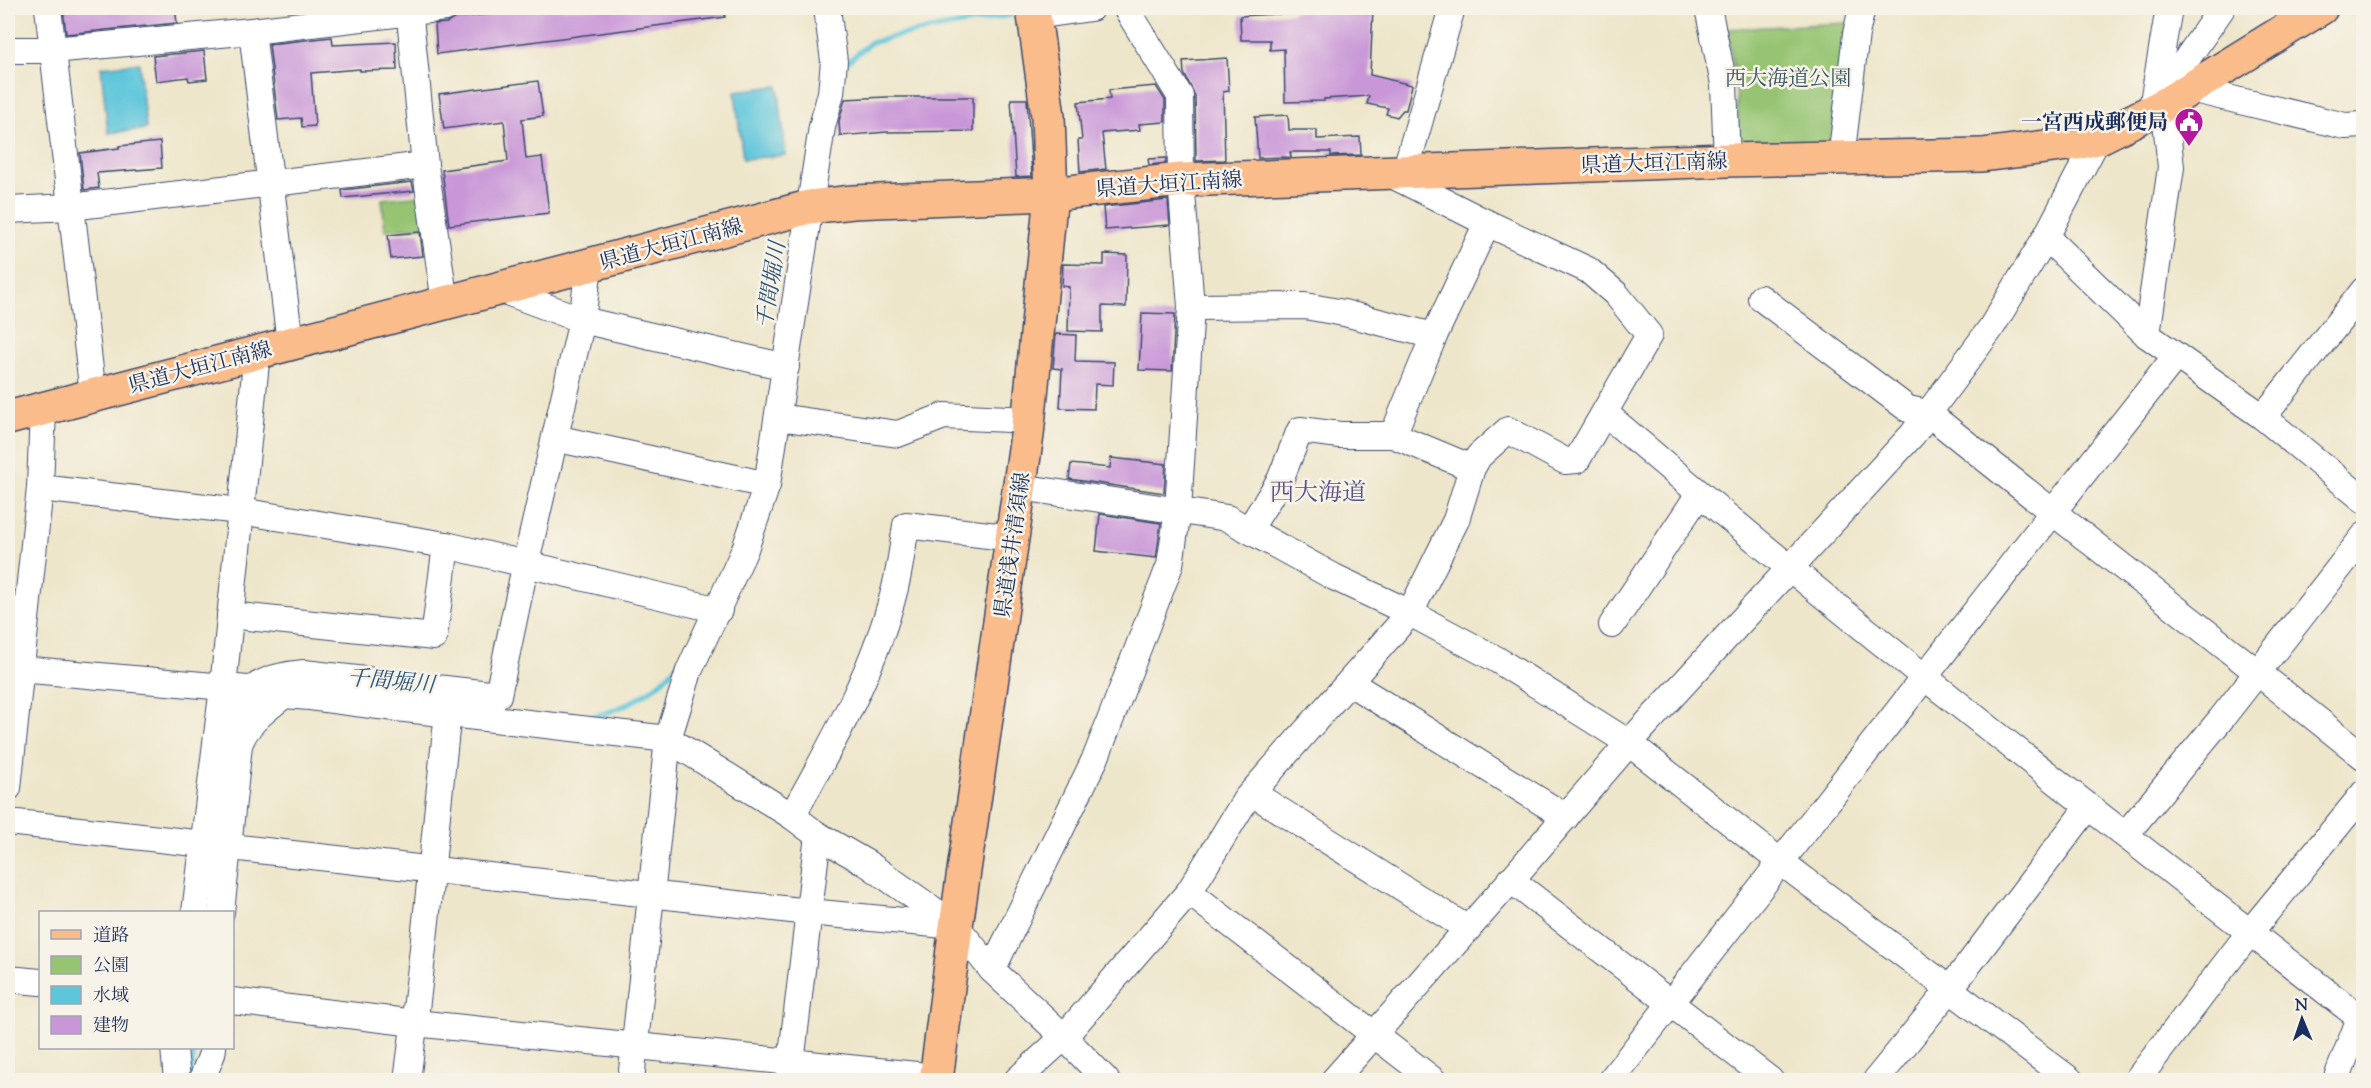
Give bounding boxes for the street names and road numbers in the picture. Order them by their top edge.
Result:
street label: 県道大垣江南線 [1580,147,1728,183]
street label: 県道大垣江南線 [1095,166,1244,206]
street label: 県道大垣江南線 [597,212,746,279]
street label: 県道大垣江南線 [126,335,275,402]
street label: 県道浅井清須線 [989,470,1039,620]

